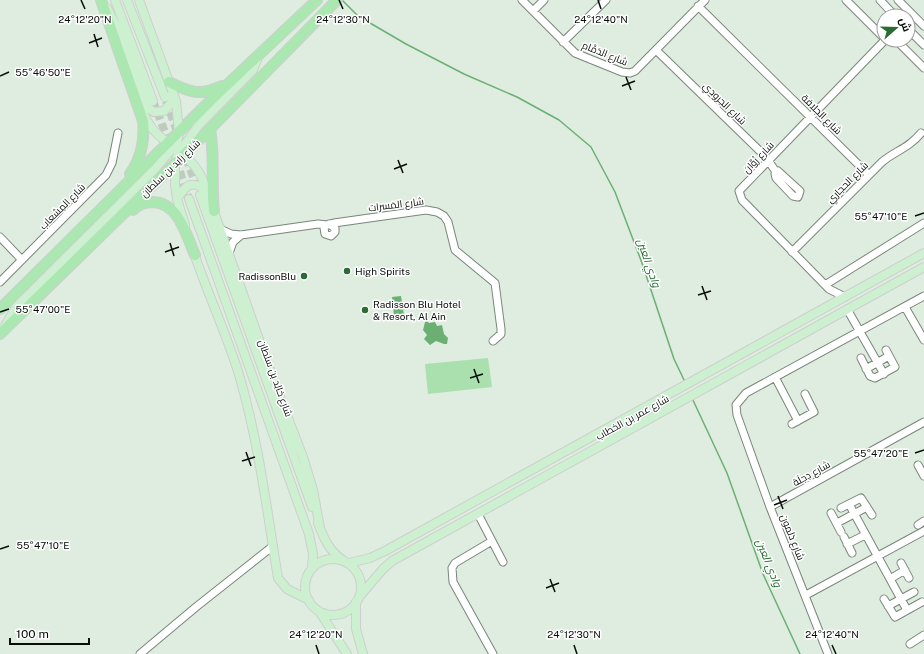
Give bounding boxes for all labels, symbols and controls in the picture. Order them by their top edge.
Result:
north arrow [876,8,916,48]
text: 24°12'20"N [58,13,112,25]
text: 24°12'30"N [316,13,370,25]
text: 24°12'40"N [574,13,628,25]
text: ش [896,16,913,34]
street label: شارع الدَمَّام [580,38,630,69]
text: 55°46'50"E [15,66,71,78]
street label: شارع الجرودي [699,79,749,128]
street label: شارع الجلافة [799,91,845,137]
street label: شارع زايد بن سلطان [138,137,203,200]
street label: شارع زُوَّان [740,139,777,176]
street label: شارع الحجاري [824,159,872,207]
street label: شارع المِشعاب [37,181,88,232]
street label: شارع المَسرات [367,195,425,214]
text: 55°47'10"E [855,210,907,222]
water label: وادي العين [632,237,663,291]
place label: High Spirits [355,265,410,277]
marker: High Spirits [342,266,352,276]
place label: RadissonBlu [238,270,296,282]
marker: RadissonBlu [299,271,309,281]
place label: Radisson Blu Hotel & Resort, Al Ain [373,298,461,322]
text: 55°47'00"E [16,303,70,315]
marker: Radisson Blu Hotel & Resort, Al Ain [360,305,370,315]
street label: شارع خالِد بن سلطان [256,338,296,419]
street label: شارع عمر بن الخطاب [593,392,671,443]
text: 55°47'20"E [854,447,908,459]
street label: شارع دِجلَة [790,458,832,489]
street label: شارع دَلمون [777,512,808,562]
water label: وادي العين [751,537,784,591]
text: 55°47'10"E [17,539,69,551]
scale bar [10,620,89,646]
text: 100 m [16,627,49,641]
text: 24°12'20"N [289,628,343,640]
text: 24°12'30"N [547,628,601,640]
text: 24°12'40"N [805,628,859,640]

